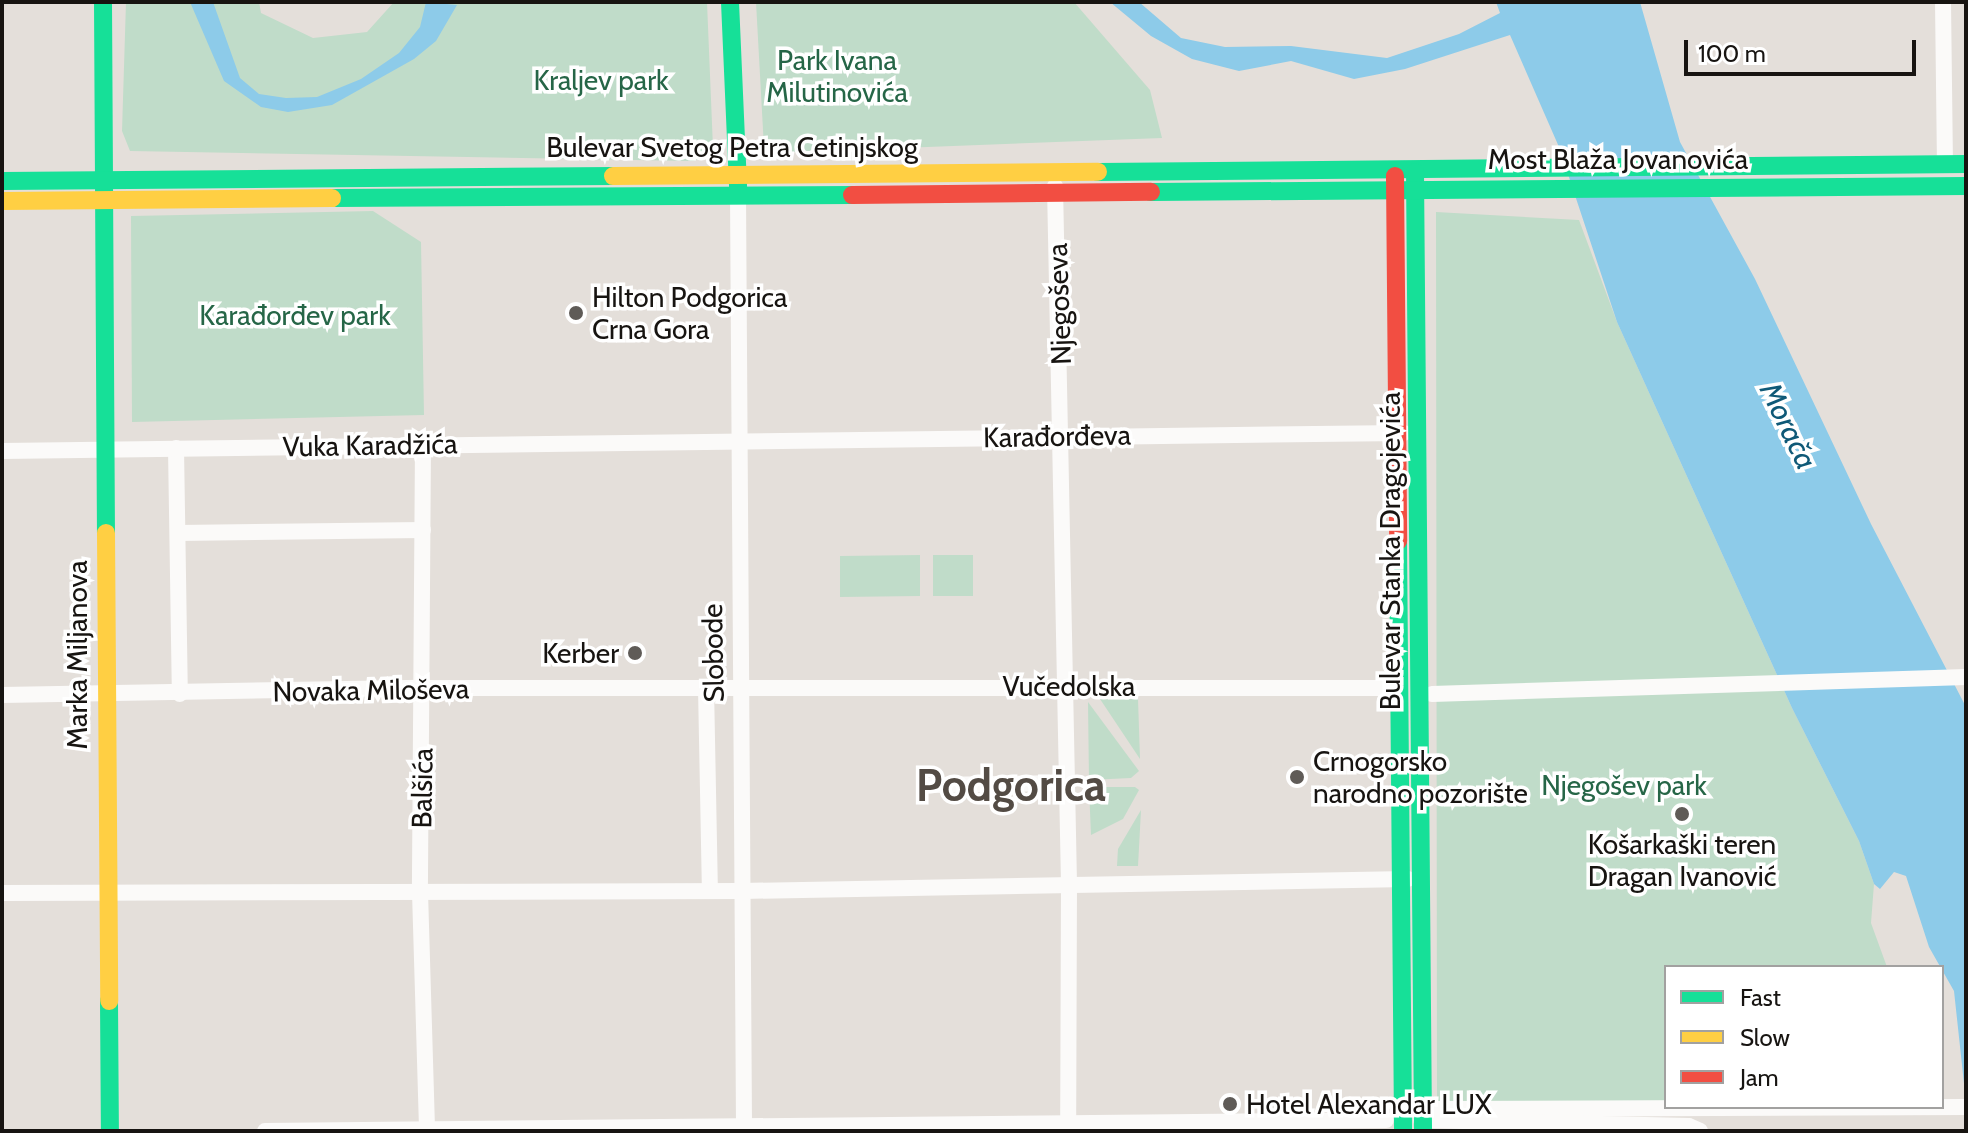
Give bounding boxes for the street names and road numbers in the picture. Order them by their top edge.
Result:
street label: Bulevar Svetog Petra Cetinjskog [546,130,918,164]
street label: Most Blaža Jovanovića [1488,142,1748,176]
street label: Njegoševa [1040,242,1078,366]
street label: Bulevar Stanka Dragojevića [1373,392,1407,710]
street label: Karađorđeva [983,418,1131,454]
street label: Vuka Karadžića [282,427,458,463]
street label: Marka Miljanova [60,560,94,750]
street label: Slobode [695,603,731,703]
street label: Vučedolska [1003,669,1135,703]
street label: Novaka Miloševa [272,671,470,709]
street label: Balšića [405,747,439,829]

